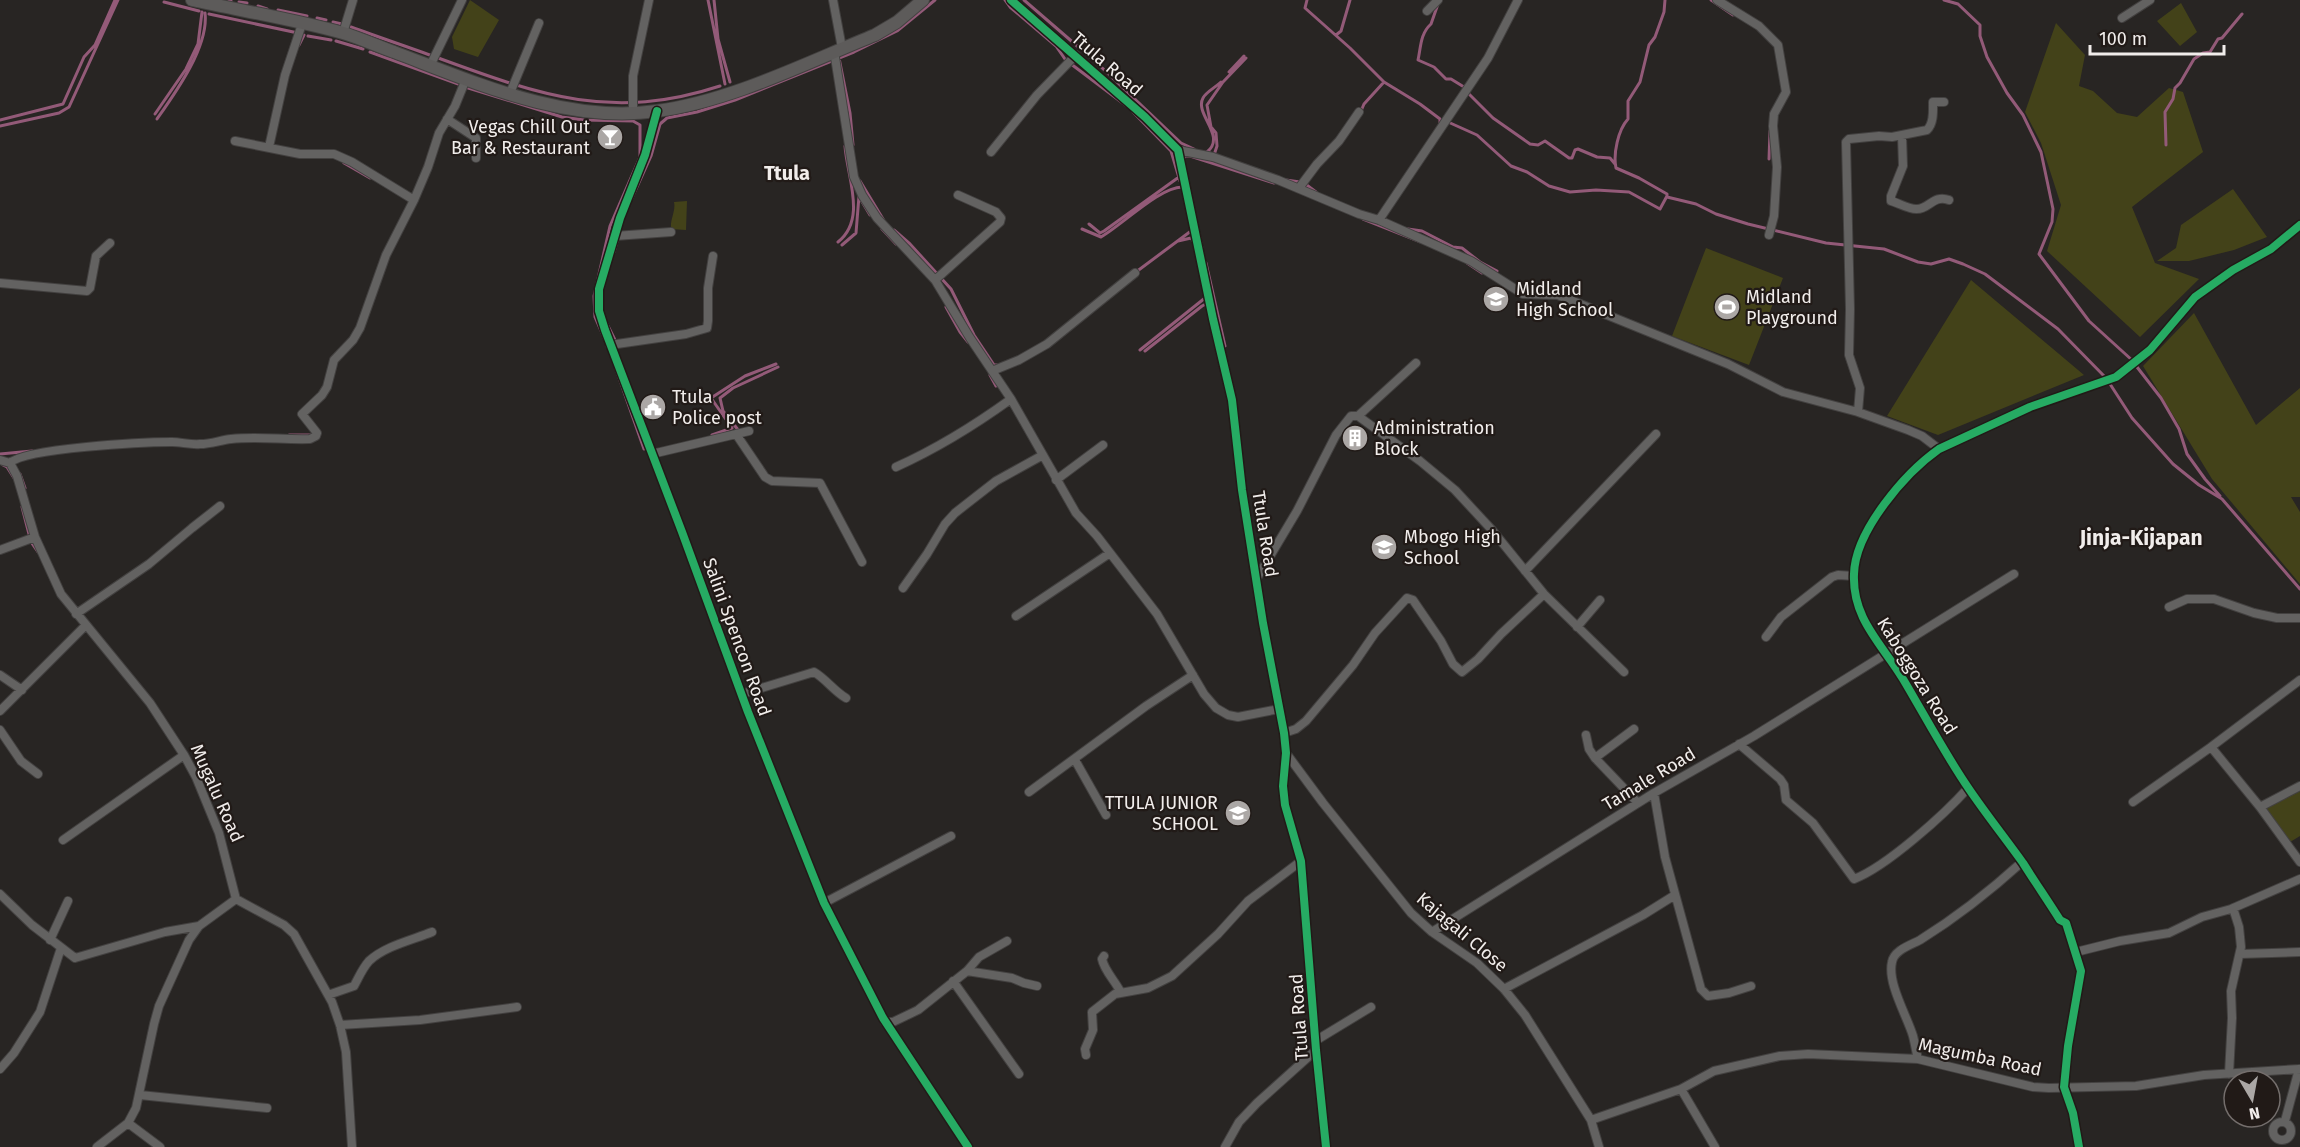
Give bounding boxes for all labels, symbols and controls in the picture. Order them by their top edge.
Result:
scale bar [2090,18,2224,56]
street label: Ttula Road [1067,27,1147,101]
text: 100 m [2099,28,2147,50]
place label: Vegas Chill Out Bar & Restaurant [451,116,590,159]
bar icon: Vegas Chill Out Bar & Restaurant [595,122,625,152]
district label: Ttula [764,161,810,185]
place label: Midland High School [1516,278,1613,321]
school or university icon: Midland High School [1481,284,1511,314]
place label: Midland Playground [1746,286,1838,329]
sports icon: Midland Playground [1712,292,1742,322]
place label: Ttula Police post [672,386,762,429]
public building icon: Ttula Police post [638,392,668,422]
place label: Administration Block [1374,417,1495,460]
building icon: Administration Block [1340,423,1370,453]
street label: Ttula Road [1247,489,1283,579]
district label: Jinja-Kijapan [2078,525,2203,551]
place label: Mbogo High School [1404,526,1501,569]
school or university icon: Mbogo High School [1369,532,1399,562]
street label: Salini Spencon Road [698,555,776,719]
street label: Kaboggoza Road [1872,613,1962,739]
street label: Mugalu Road [186,741,248,845]
street label: Tamale Road [1599,743,1699,815]
place label: TTULA JUNIOR SCHOOL [1105,792,1218,835]
school or university icon: TTULA JUNIOR SCHOOL [1223,798,1253,828]
street label: Kajagali Close [1412,887,1512,977]
street label: Ttula Road [1285,973,1313,1061]
street label: Magumba Road [1916,1033,2044,1081]
north arrow [2222,1069,2282,1129]
text: N [2248,1103,2261,1124]

